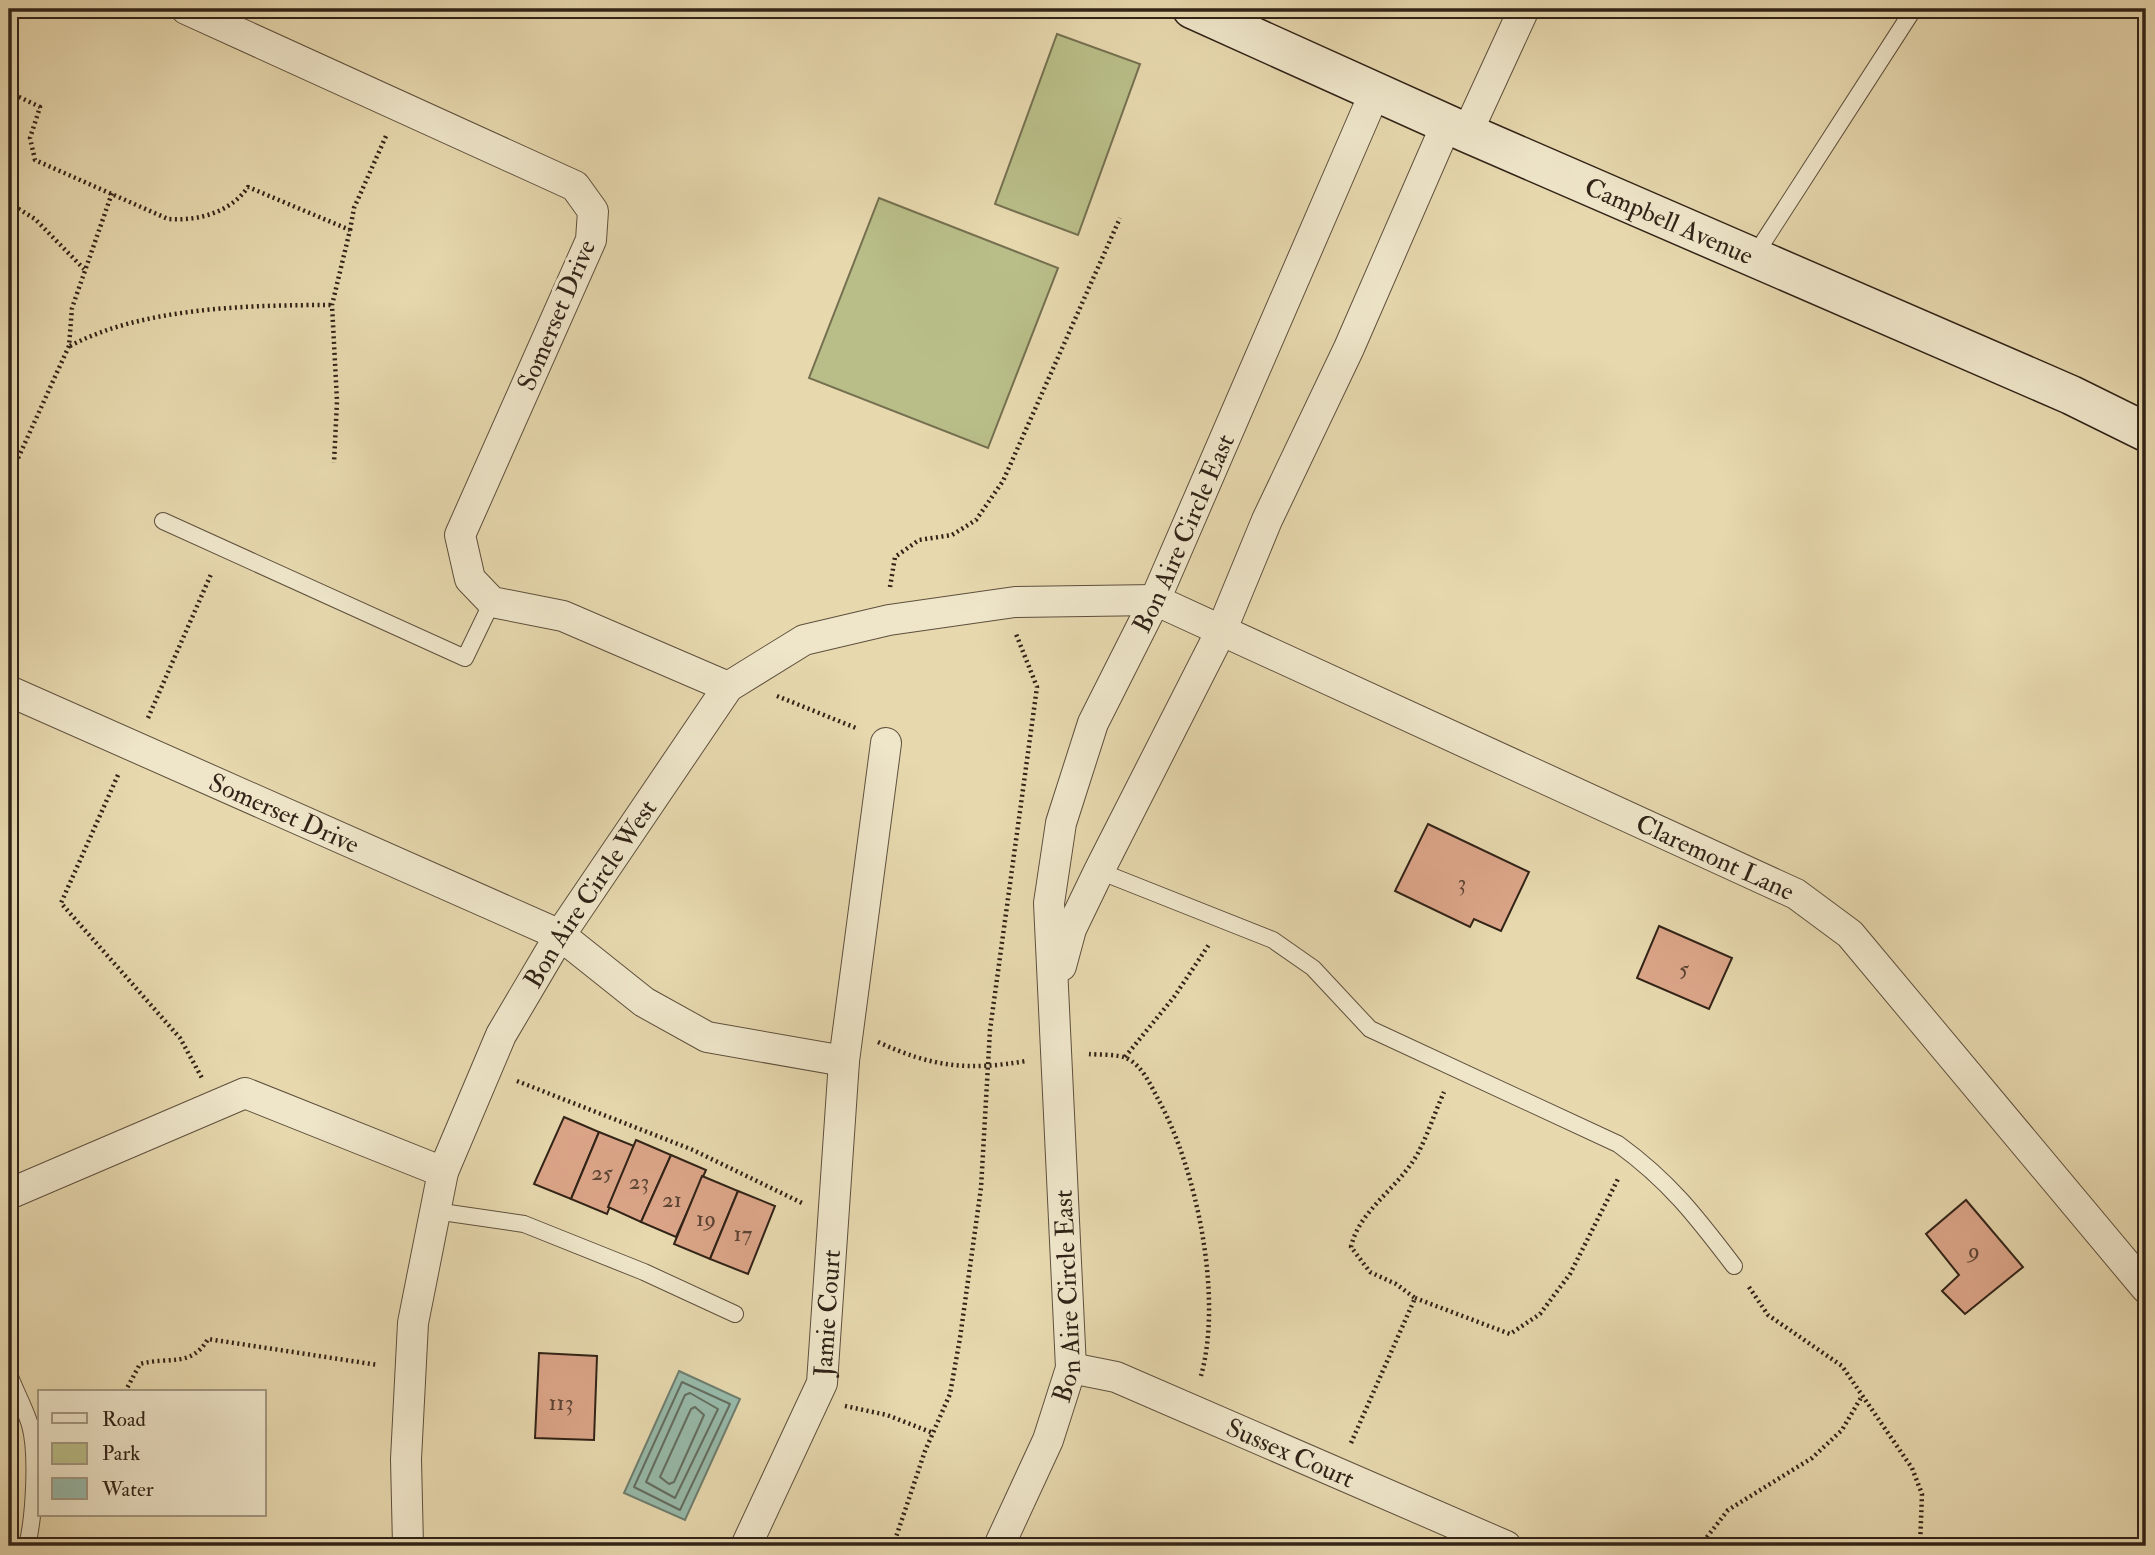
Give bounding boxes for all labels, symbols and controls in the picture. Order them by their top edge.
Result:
street label: Campbell Avenue [1579,171,1758,272]
street label: Somerset Drive [511,235,603,396]
street label: Bon Aire Circle East [1126,430,1242,638]
street label: Somerset Drive [204,767,364,861]
street label: Bon Aire Circle West [517,794,664,994]
street label: Claremont Lane [1631,808,1799,908]
house number: 3 [1458,868,1466,897]
house number: 5 [1679,954,1689,983]
house number: 25 [591,1158,613,1187]
house number: 23 [629,1167,649,1196]
house number: 21 [662,1185,682,1214]
street label: Bon Aire Circle East [1046,1189,1088,1407]
house number: 19 [696,1204,716,1233]
house number: 17 [734,1219,753,1248]
house number: 9 [1966,1236,1980,1265]
street label: Jamie Court [807,1249,848,1379]
house number: 113 [548,1388,574,1417]
legend [38,1390,266,1516]
text: Road [102,1406,147,1433]
street label: Sussex Court [1221,1412,1359,1495]
text: Park [102,1440,140,1467]
text: Water [101,1476,154,1503]

